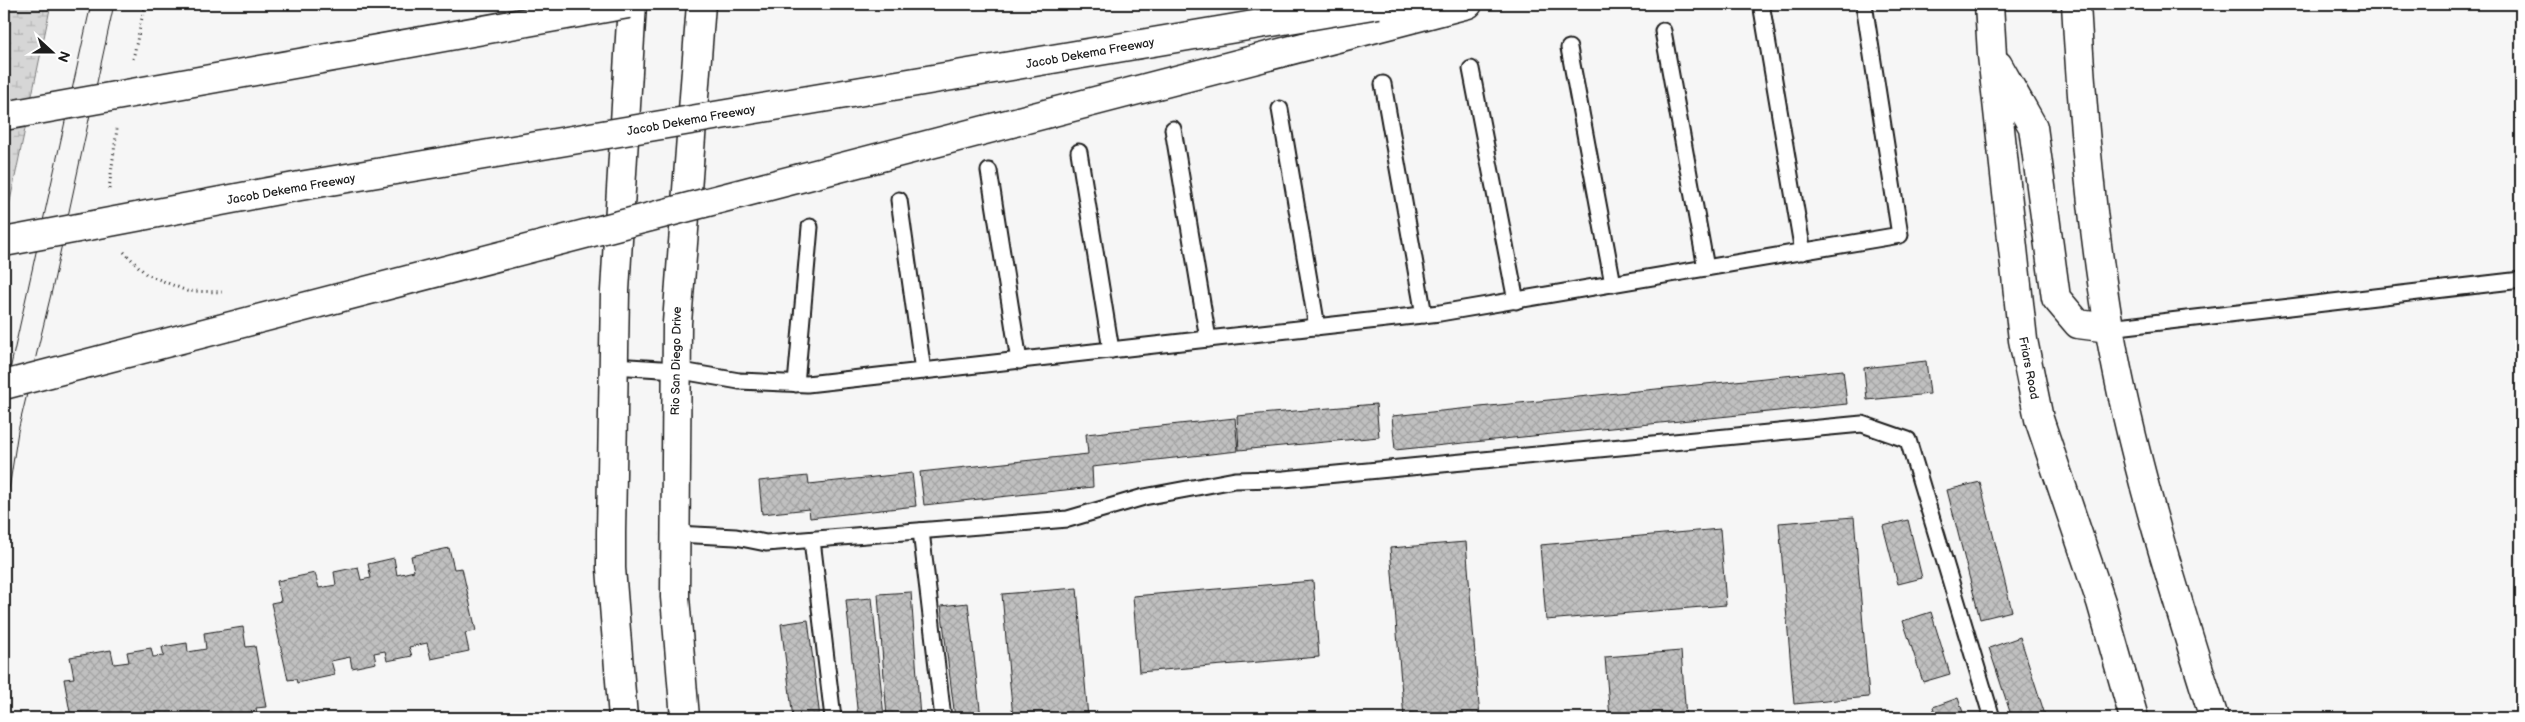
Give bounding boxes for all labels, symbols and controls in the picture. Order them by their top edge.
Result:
north arrow [28,28,78,78]
street label: Jacob Dekema Freeway [1025,35,1156,72]
text: N [54,49,73,64]
street label: Jacob Dekema Freeway [626,102,757,139]
street label: Jacob Dekema Freeway [226,171,357,208]
street label: Rio San Diego Drive [668,306,685,416]
street label: Friars Road [2015,335,2042,401]

